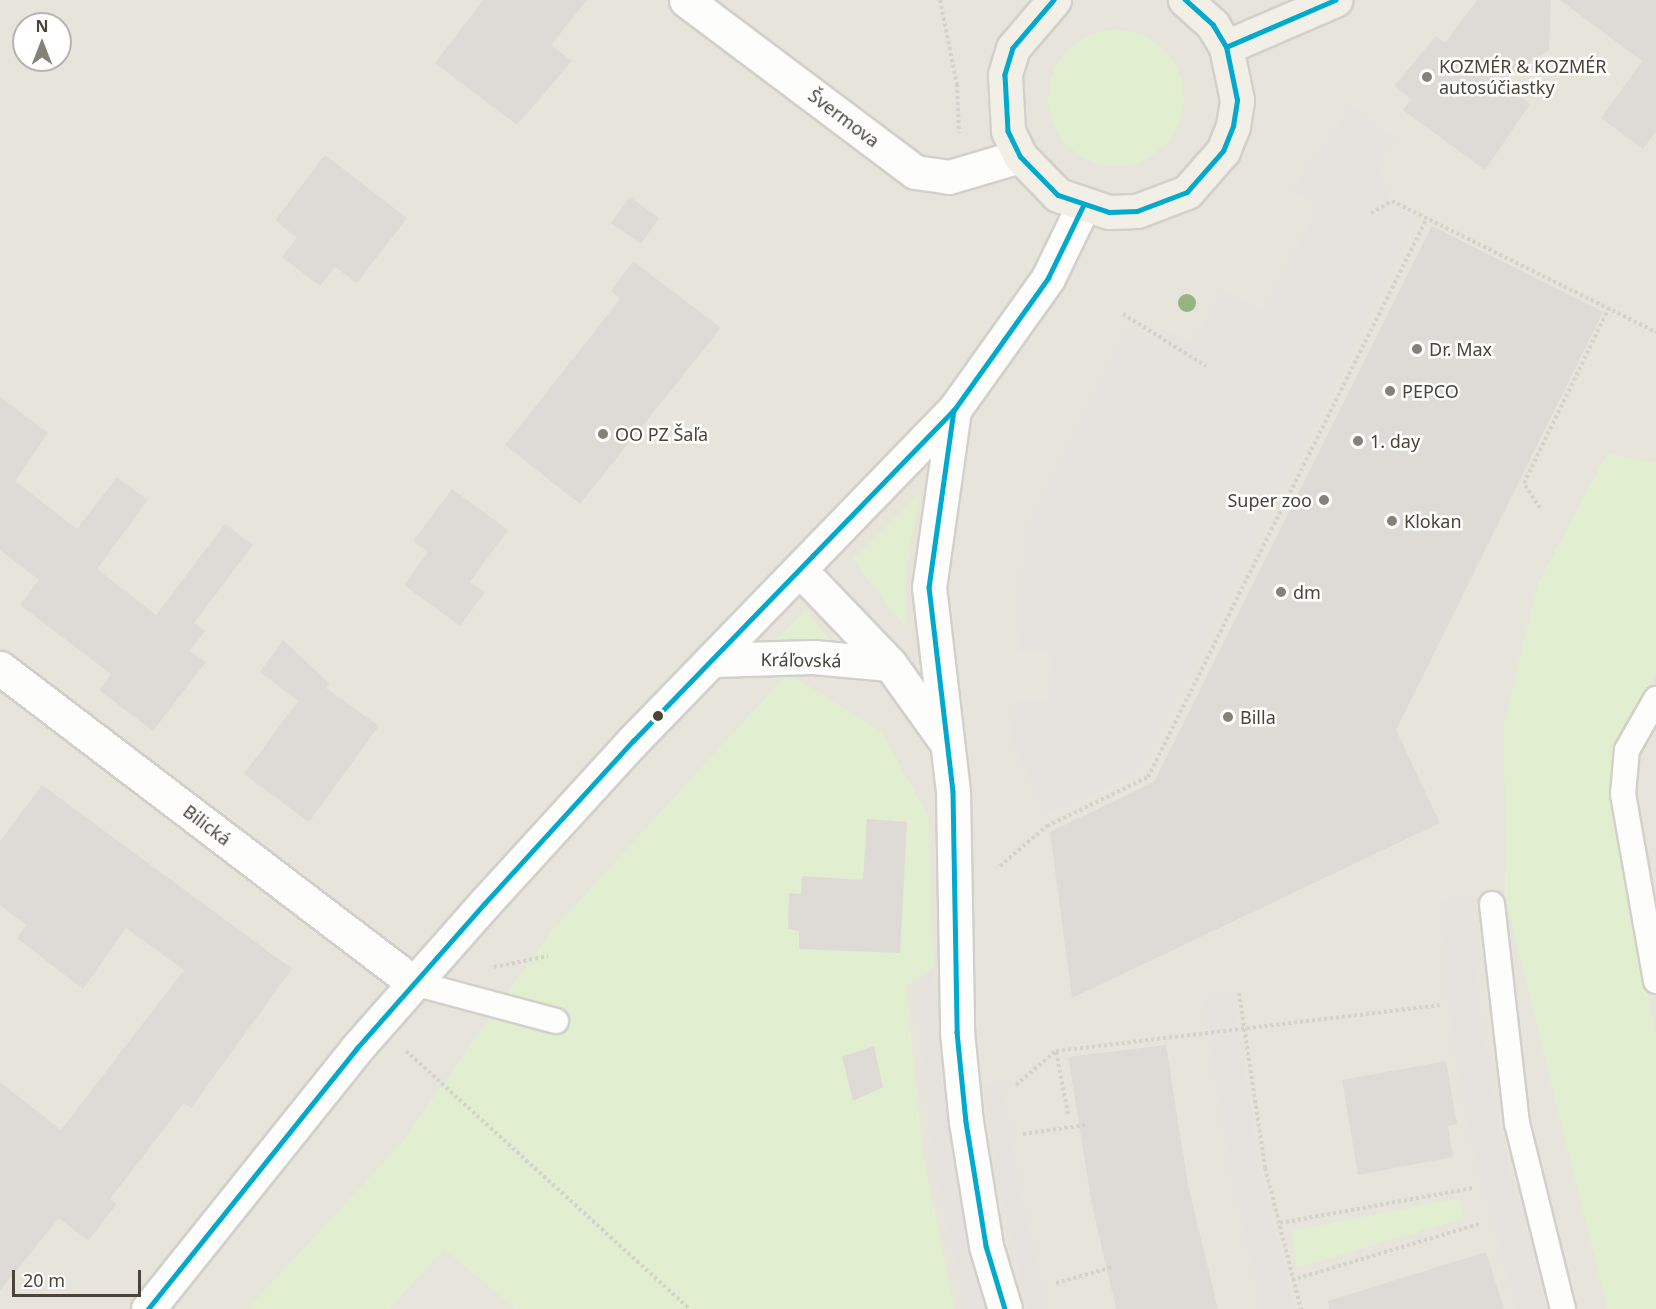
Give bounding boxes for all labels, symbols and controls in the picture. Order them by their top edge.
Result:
north arrow [12,12,72,72]
text: N [35,15,49,37]
place label: KOZMÉR & KOZMÉR autosúčiastky [1439,56,1607,98]
marker: KOZMÉR & KOZMÉR autosúčiastky [1420,70,1434,84]
street label: Švermova [804,84,884,152]
place label: Dr. Max [1429,338,1492,360]
marker: Dr. Max [1410,342,1424,356]
place label: PEPCO [1402,380,1459,402]
marker: PEPCO [1383,384,1397,398]
place label: OO PZ Šaľa [615,423,708,445]
marker: OO PZ Šaľa [596,427,610,441]
place label: 1. day [1370,430,1420,452]
marker: 1. day [1351,434,1365,448]
place label: Super zoo [1227,489,1312,511]
marker: Super zoo [1317,493,1331,507]
place label: Klokan [1404,510,1462,532]
marker: Klokan [1385,514,1399,528]
place label: dm [1293,581,1321,603]
marker: dm [1274,585,1288,599]
street label: Kráľovská [760,648,842,672]
place label: Billa [1240,706,1276,728]
unlabelled marker [652,710,664,722]
marker: Billa [1221,710,1235,724]
street label: Bilická [179,800,235,850]
scale bar [15,1258,144,1296]
text: 20 m [23,1268,65,1292]

